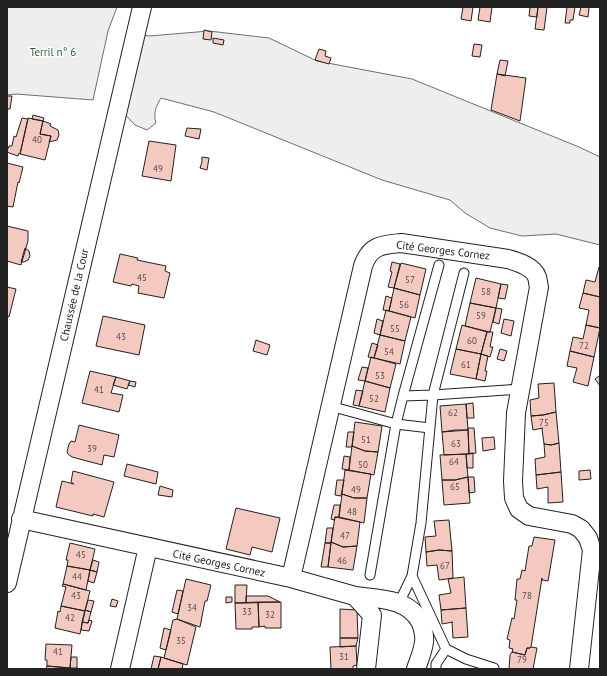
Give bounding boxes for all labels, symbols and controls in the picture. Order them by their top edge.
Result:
park label: Terril n° 6 [30,45,76,59]
house number: 40 [32,134,42,145]
house number: 49 [153,163,163,174]
street label: Cité Georges Cornez [395,237,491,263]
street label: Chaussée de la Cour [57,247,92,343]
house number: 45 [137,272,147,283]
house number: 57 [405,274,415,285]
house number: 58 [481,286,491,297]
house number: 56 [399,299,409,310]
house number: 59 [476,310,486,321]
house number: 55 [390,323,400,334]
house number: 43 [116,331,126,342]
house number: 60 [467,335,477,346]
house number: 72 [579,340,589,351]
house number: 54 [384,346,394,357]
house number: 61 [461,359,471,370]
house number: 53 [375,370,385,381]
house number: 41 [94,384,104,395]
house number: 52 [369,393,379,404]
house number: 62 [448,407,458,418]
house number: 75 [539,417,549,428]
house number: 51 [361,434,371,445]
house number: 63 [451,438,461,449]
house number: 39 [87,443,97,454]
house number: 64 [449,456,459,467]
house number: 50 [358,459,368,470]
house number: 65 [450,481,460,492]
house number: 49 [351,484,361,495]
house number: 48 [347,506,357,517]
house number: 47 [340,530,350,541]
street label: Cité Georges Cornez [171,546,267,580]
house number: 45 [76,549,86,560]
house number: 46 [337,555,347,566]
house number: 67 [440,560,450,571]
house number: 44 [72,571,82,582]
house number: 43 [71,590,81,601]
house number: 78 [522,590,532,601]
house number: 34 [187,602,197,613]
house number: 33 [242,606,252,617]
house number: 32 [265,609,275,620]
house number: 42 [65,612,75,623]
house number: 35 [176,635,186,646]
house number: 41 [53,646,63,657]
house number: 31 [339,651,349,662]
house number: 79 [517,654,527,665]

